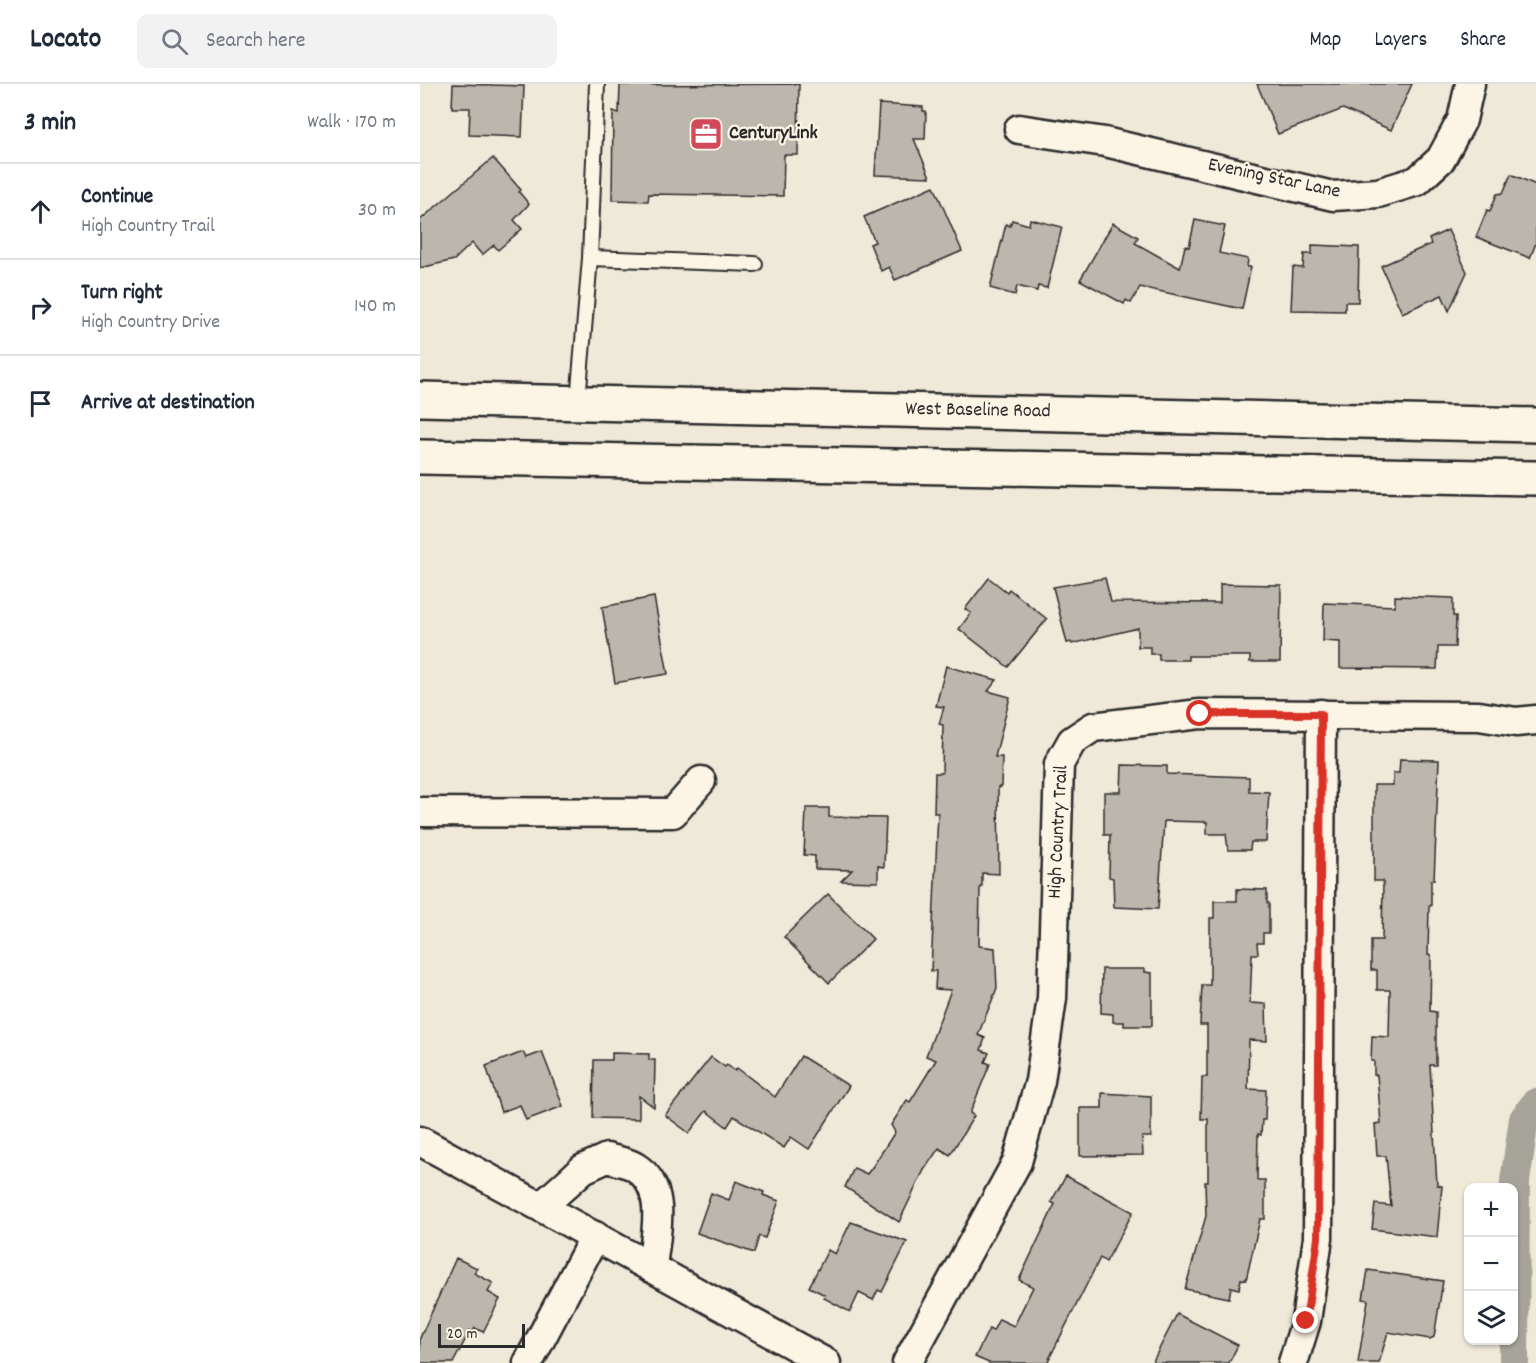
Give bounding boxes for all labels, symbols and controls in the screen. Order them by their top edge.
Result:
search box [137,14,557,68]
text: Locato [30,21,101,61]
icon: search [158,25,191,58]
text: Search here [206,26,306,57]
text: Map [1310,26,1341,56]
text: Layers [1374,26,1427,56]
text: Share [1460,26,1506,56]
text: 3 min [24,105,76,142]
text: Walk · 170 m [307,109,396,137]
office icon: CenturyLink [688,116,724,152]
place label: CenturyLink [729,120,818,148]
street label: Evening Star Lane [1205,151,1343,207]
text: Continue [81,182,153,213]
icon: ahead [24,195,57,228]
text: 30 m [358,197,396,225]
text: High Country Trail [81,213,215,241]
text: Turn right [81,278,163,309]
icon: right [24,291,57,324]
text: 140 m [354,293,396,321]
text: High Country Drive [81,309,220,337]
icon: arrive [24,387,57,420]
text: Arrive at destination [81,388,255,419]
street label: West Baseline Road [905,396,1051,426]
route start [1186,700,1212,726]
street label: High Country Trail [1042,764,1076,900]
map controls [1464,1183,1518,1345]
button: + [1464,1183,1518,1237]
button: − [1464,1237,1518,1291]
button: layers [1464,1291,1518,1345]
route end [1292,1307,1318,1333]
scale bar [438,1321,525,1348]
text: 20 m [447,1323,477,1346]

